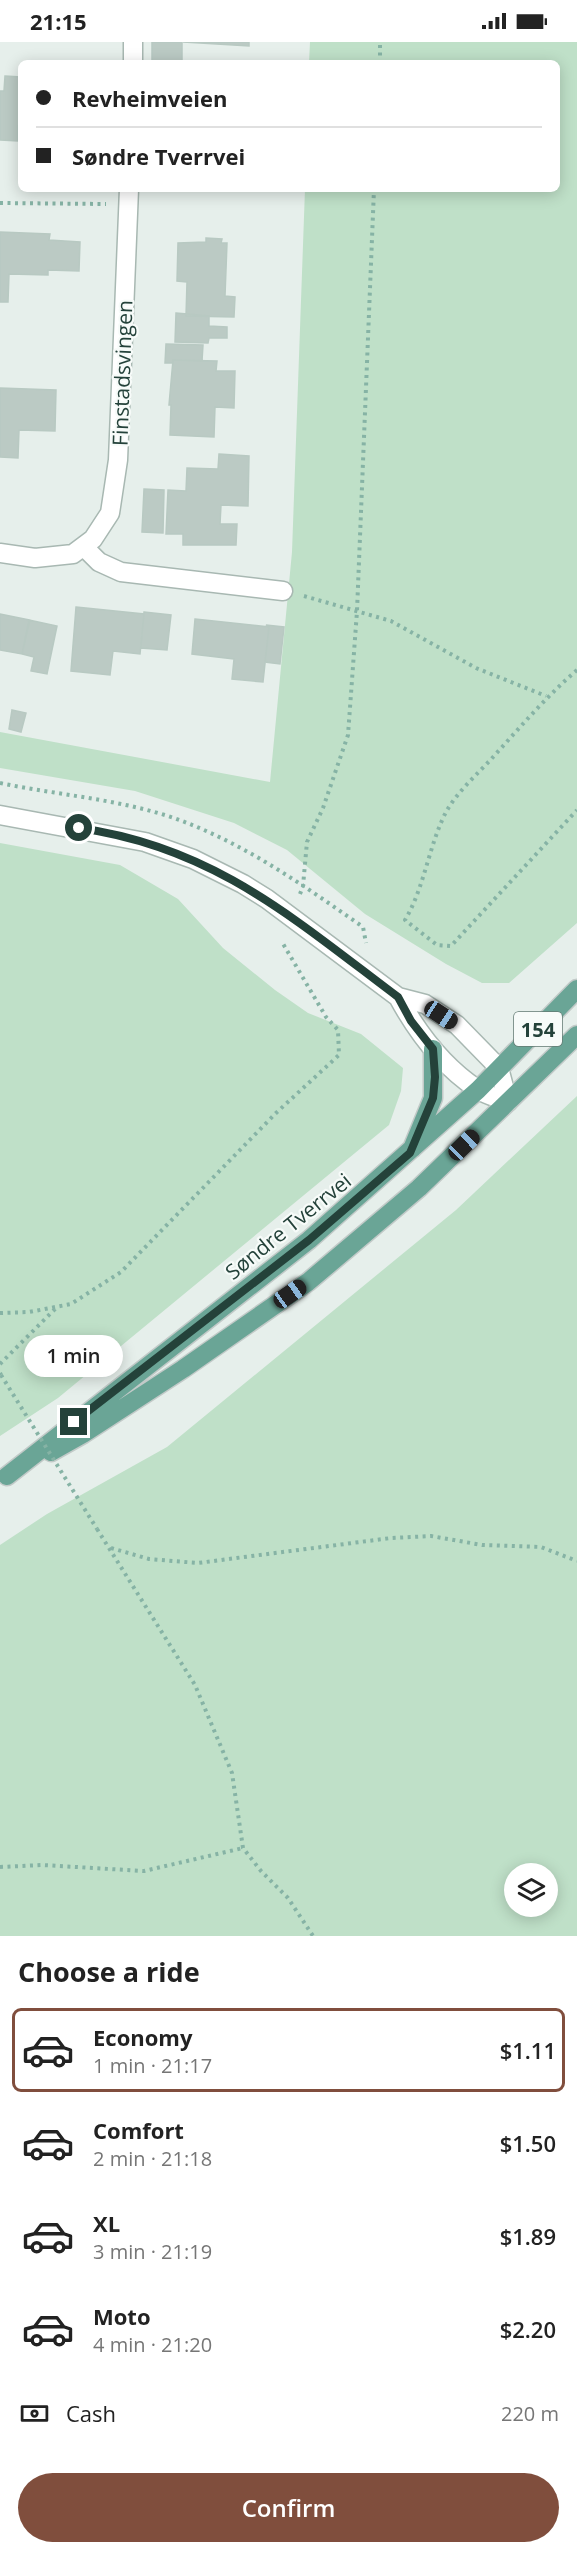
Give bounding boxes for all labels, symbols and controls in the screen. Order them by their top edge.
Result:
text: 21:15 [30,6,87,36]
text: Revheimveien [72,83,228,113]
text: Søndre Tverrvei [72,141,245,171]
street label: Finstadsvingen [105,300,139,446]
route start [65,814,92,841]
car [421,998,461,1032]
road number: 154 [514,1012,562,1046]
car [445,1126,483,1164]
street label: Søndre Tverrvei [219,1167,357,1285]
car [270,1276,310,1312]
callout: 1 min [25,1335,124,1377]
text: 1 min [47,1342,101,1369]
route end [60,1408,87,1435]
map controls [504,1863,558,1917]
button: layers [504,1863,558,1917]
text: Choose a ride [18,1953,200,1990]
text: Economy [93,2022,192,2052]
icon: car [21,2023,75,2077]
text: $1.11 [500,2035,556,2065]
text: 1 min · 21:17 [93,2052,212,2079]
text: Comfort [93,2115,184,2145]
icon: car [21,2116,75,2170]
text: $1.50 [500,2128,556,2158]
text: 2 min · 21:18 [93,2145,212,2172]
text: XL [93,2208,120,2238]
icon: car [21,2209,75,2263]
text: $1.89 [500,2221,556,2251]
text: 3 min · 21:19 [93,2238,212,2265]
text: Moto [93,2301,151,2331]
icon: car [21,2302,75,2356]
text: $2.20 [500,2314,556,2344]
text: 4 min · 21:20 [93,2331,212,2358]
icon: cash [18,2397,51,2430]
text: Cash [66,2398,116,2428]
text: 220 m [501,2400,559,2427]
button: Confirm [18,2473,559,2542]

